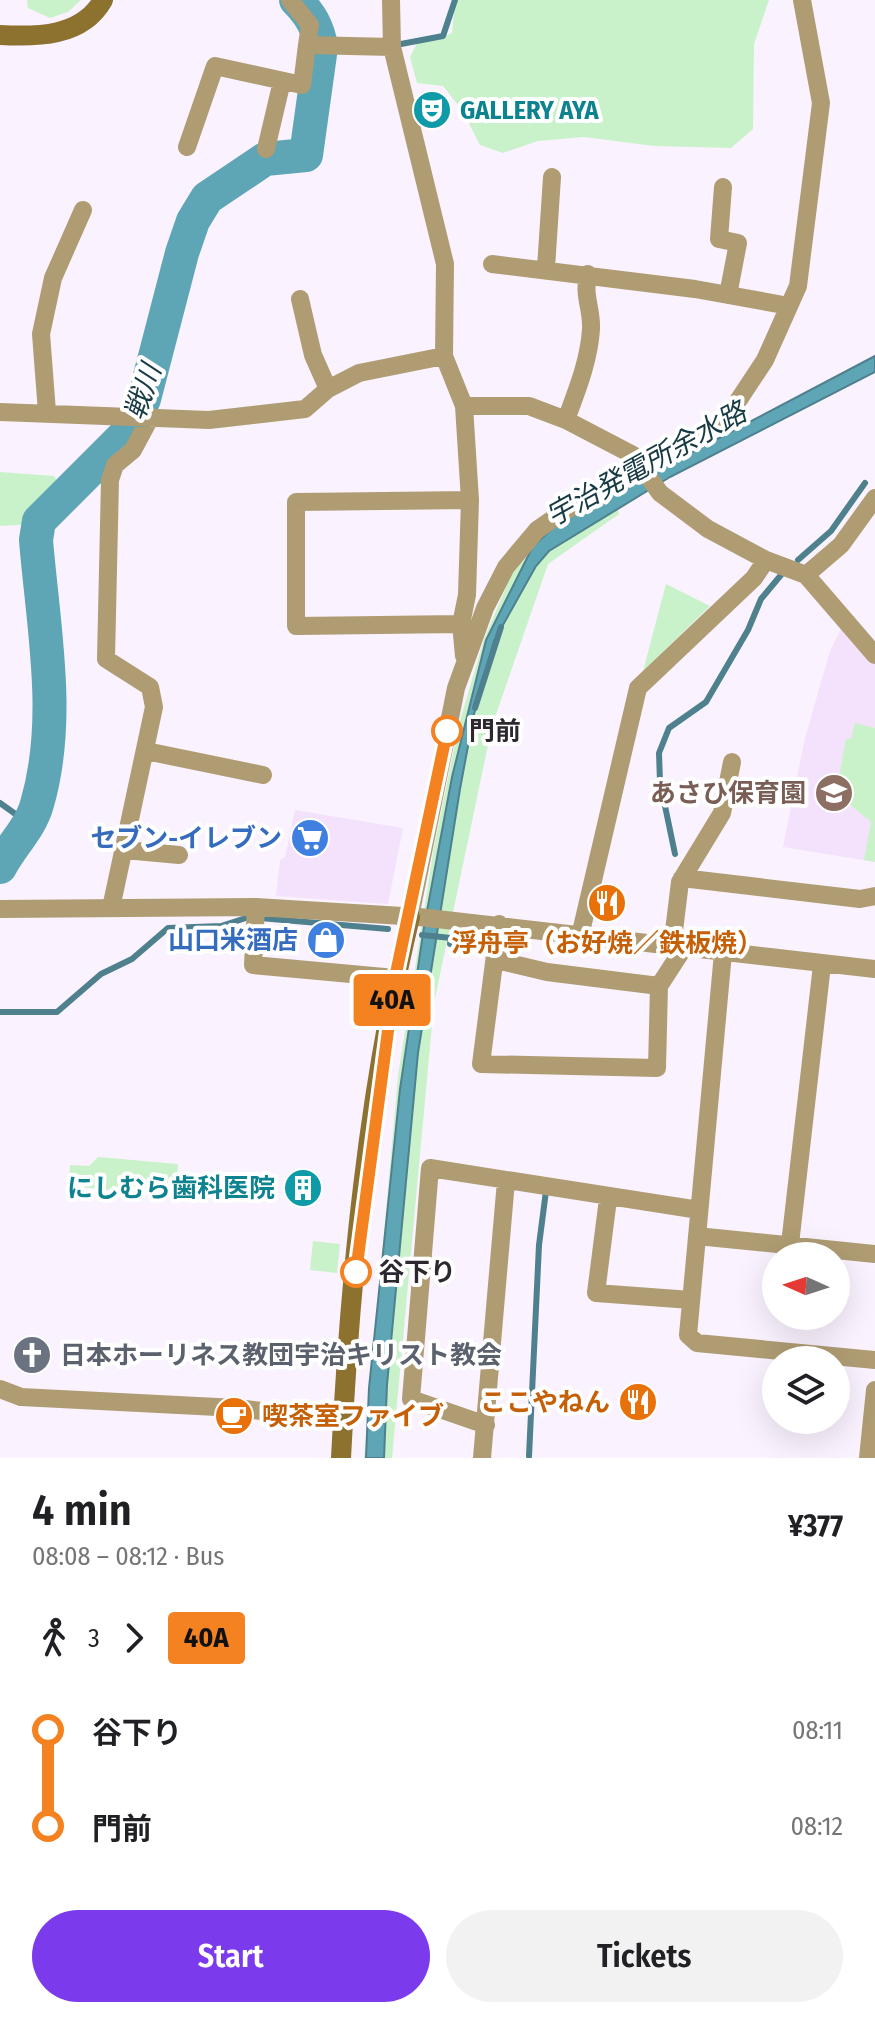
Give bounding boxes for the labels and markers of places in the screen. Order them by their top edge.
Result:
theatre icon: GALLERY AYA [411,89,453,131]
place label: GALLERY AYA [460,95,600,126]
marker: 門前 [432,716,462,746]
place label: 門前 [469,716,521,747]
school or university icon: あさひ保育園 [813,772,855,814]
place label: あさひ保育園 [650,778,806,809]
supermarket icon: セブン-イレブン [289,817,331,859]
place label: セブン-イレブン [90,823,282,854]
restaurant icon: 浮舟亭（お好焼／鉄板焼） [586,882,628,924]
shop icon: 山口米酒店 [305,919,347,961]
place label: 山口米酒店 [168,925,298,956]
place label: 浮舟亭（お好焼／鉄板焼） [451,928,763,959]
building icon: にしむら歯科医院 [282,1167,324,1209]
place label: にしむら歯科医院 [67,1173,275,1204]
marker: 谷下り [341,1257,371,1287]
place label: 谷下り [378,1257,456,1288]
church icon: 日本ホーリネス教団宇治キリスト教会 [11,1334,53,1376]
place label: 日本ホーリネス教団宇治キリスト教会 [60,1340,502,1371]
restaurant icon: ここやねん [617,1381,659,1423]
place label: ここやねん [480,1387,610,1418]
cafe icon: 喫茶室ファイブ [213,1395,255,1437]
place label: 喫茶室ファイブ [262,1401,444,1432]

